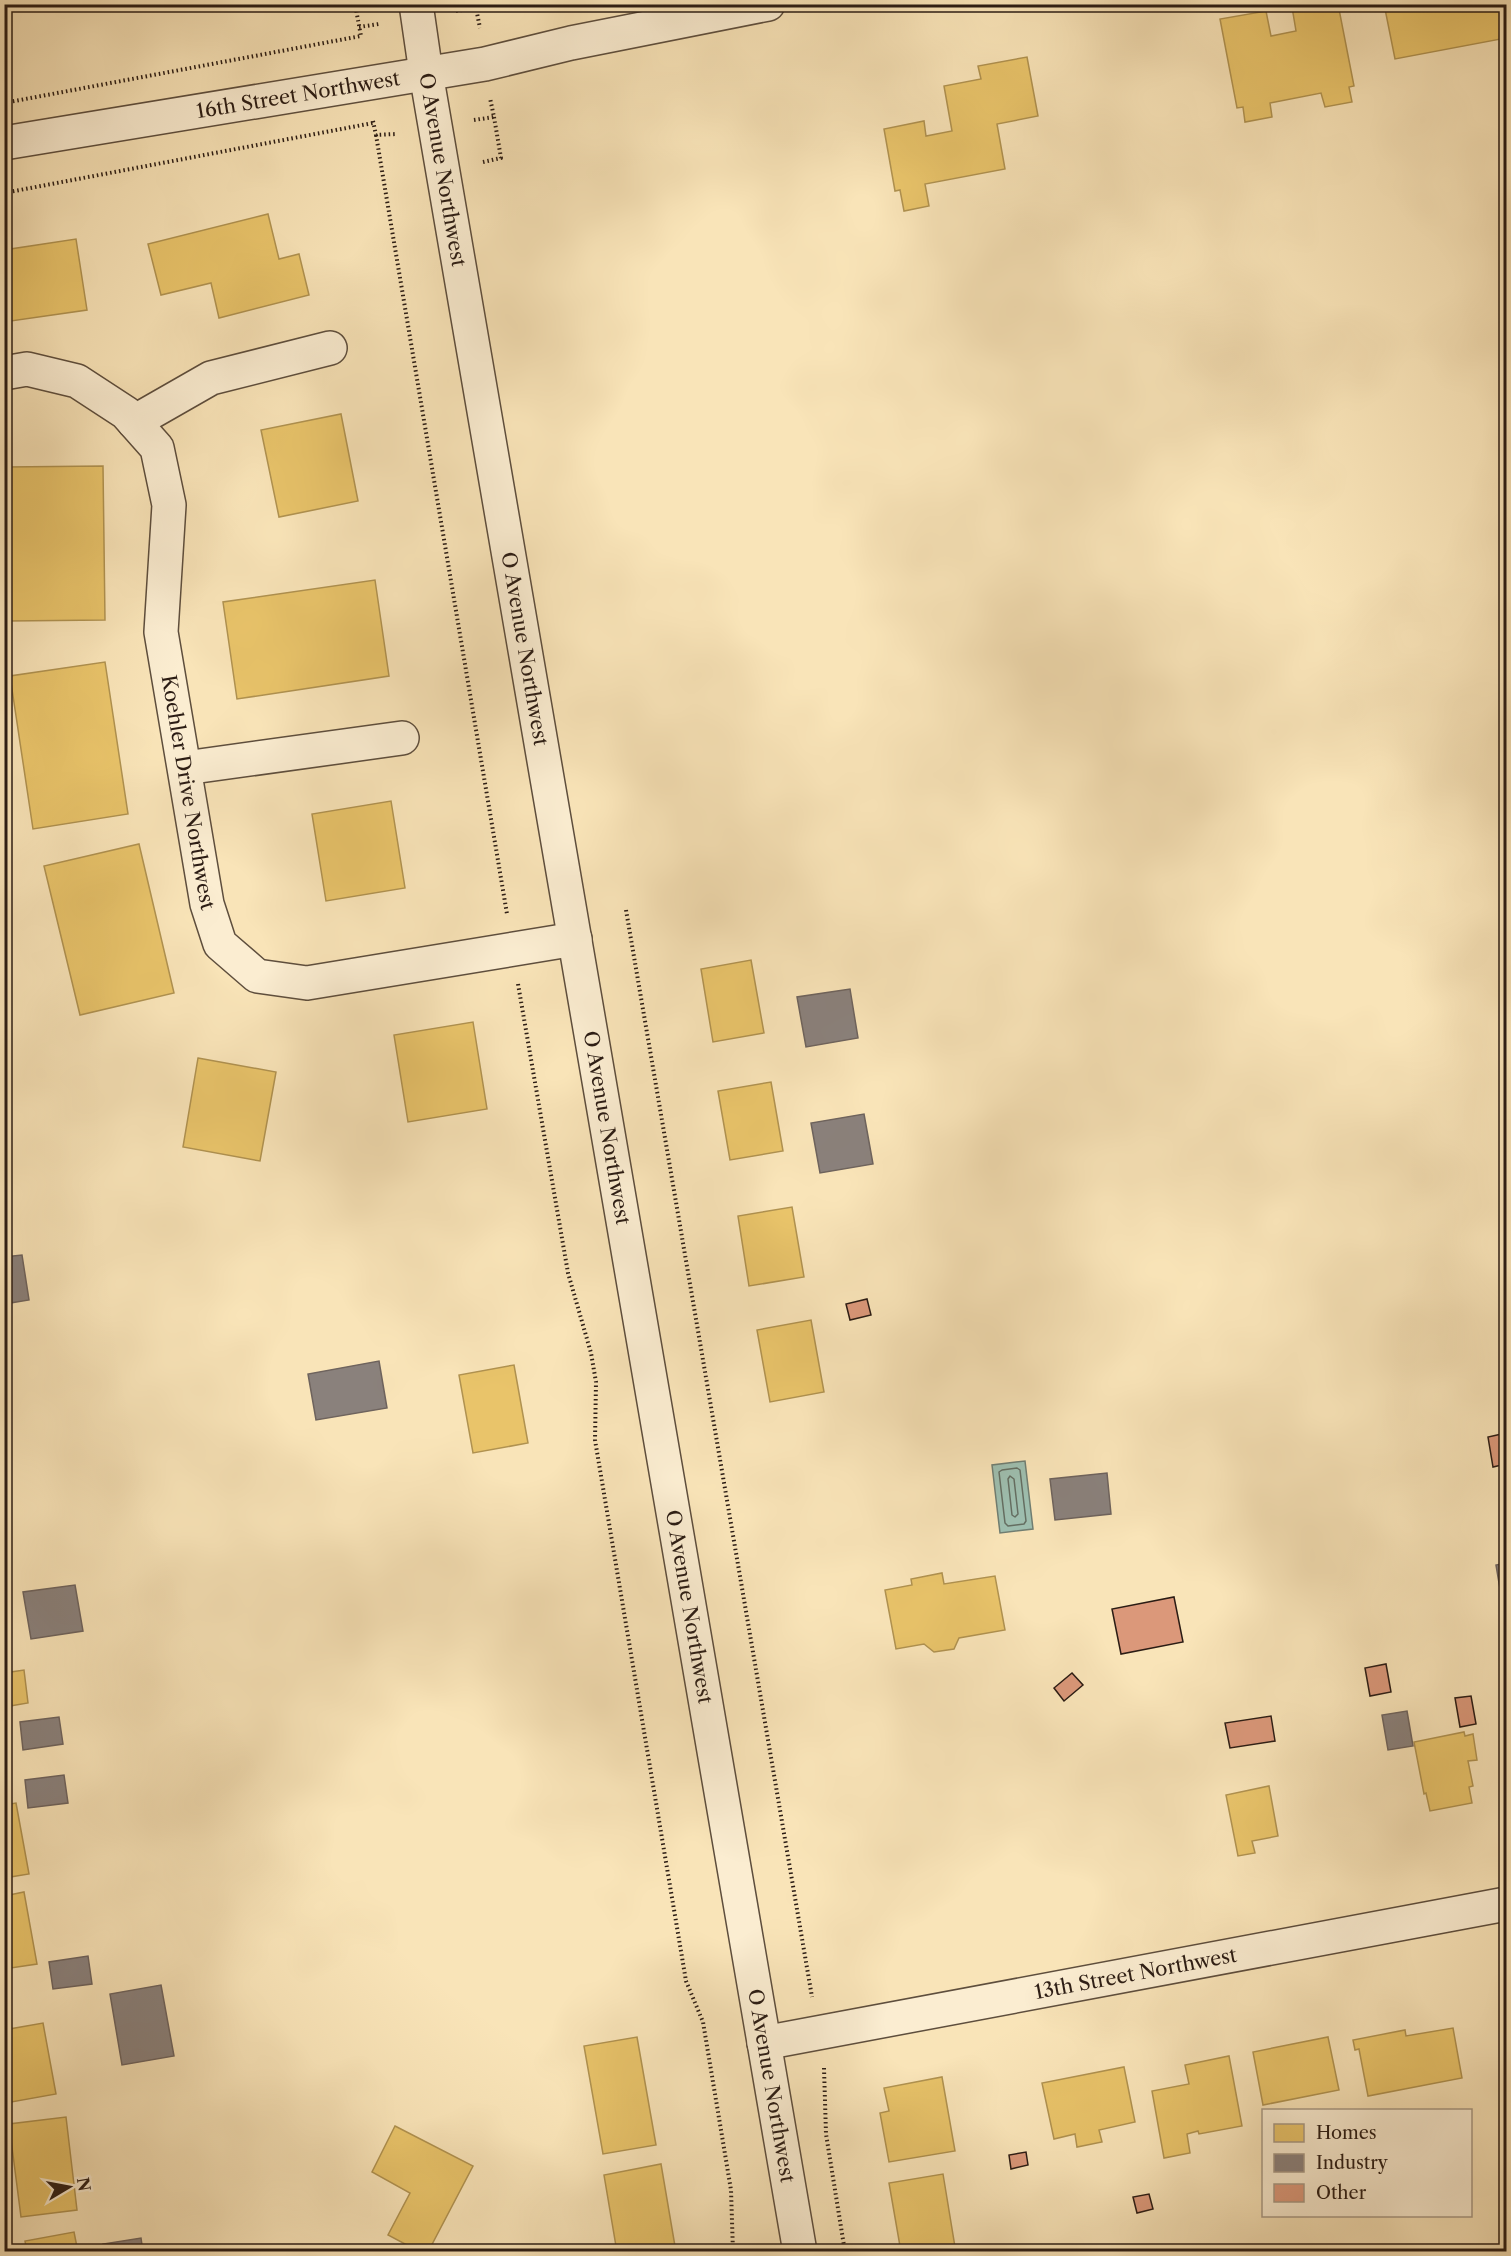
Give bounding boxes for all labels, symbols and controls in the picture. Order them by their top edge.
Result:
street label: 16th Street Northwest [195,66,402,123]
street label: O Avenue Northwest [414,71,471,269]
street label: O Avenue Northwest [496,550,553,748]
street label: Koehler Drive Northwest [156,673,220,913]
street label: O Avenue Northwest [579,1029,635,1227]
street label: O Avenue Northwest [661,1508,718,1706]
street label: 13th Street Northwest [1033,1943,1239,2004]
street label: O Avenue Northwest [743,1987,800,2185]
legend [1262,2109,1472,2217]
text: Homes [1316,2122,1377,2144]
text: Industry [1316,2152,1389,2174]
north arrow [39,2157,99,2217]
text: N [73,2176,95,2193]
text: Other [1316,2182,1367,2204]

